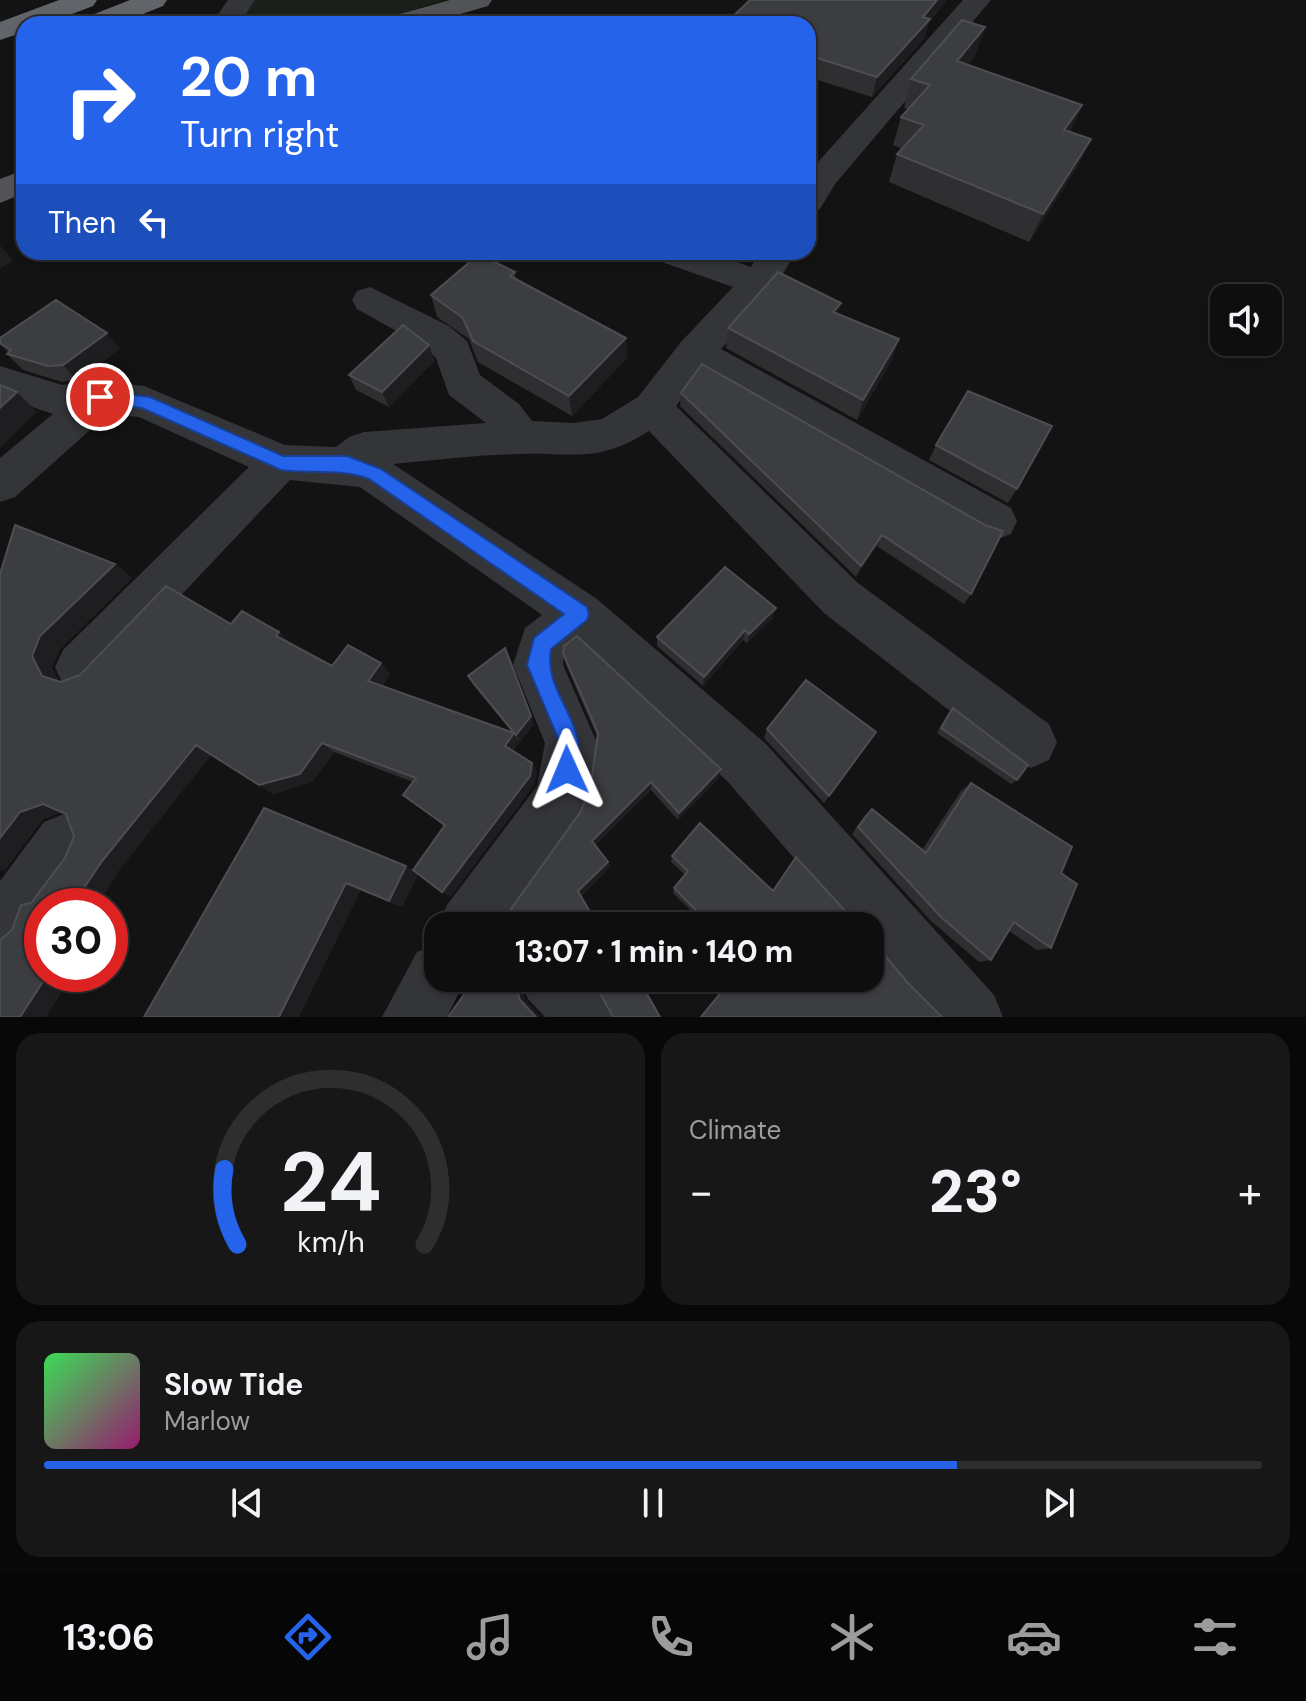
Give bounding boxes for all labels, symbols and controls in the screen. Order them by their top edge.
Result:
text: 20 m [180,40,317,113]
icon: right [48,48,152,152]
text: Turn right [180,111,339,158]
icon: left [132,200,176,244]
text: Then [48,203,116,242]
map controls [1210,284,1282,356]
button: sound [1210,284,1282,356]
pin [66,363,134,431]
icon: arrive [78,375,122,419]
position arrow [525,728,609,812]
speed limit sign: 30 [24,888,128,992]
text: 13:07 · 1 min · 140 m [515,932,793,971]
text: Climate [689,1113,781,1147]
text: 24 [280,1128,381,1237]
text: 23° [929,1152,1022,1231]
text: − [689,1163,713,1221]
text: + [1238,1163,1262,1221]
text: km/h [297,1224,364,1261]
text: Slow Tide [164,1365,303,1404]
text: Marlow [164,1404,250,1438]
icon: previous [225,1481,269,1525]
icon: pause [631,1481,675,1525]
icon: next [1037,1481,1081,1525]
icon: directions [280,1609,336,1665]
icon: music [462,1609,518,1665]
icon: phone [643,1609,699,1665]
icon: climate [824,1609,880,1665]
icon: car [1006,1609,1062,1665]
icon: filters [1187,1609,1243,1665]
text: 13:06 [63,1614,155,1661]

